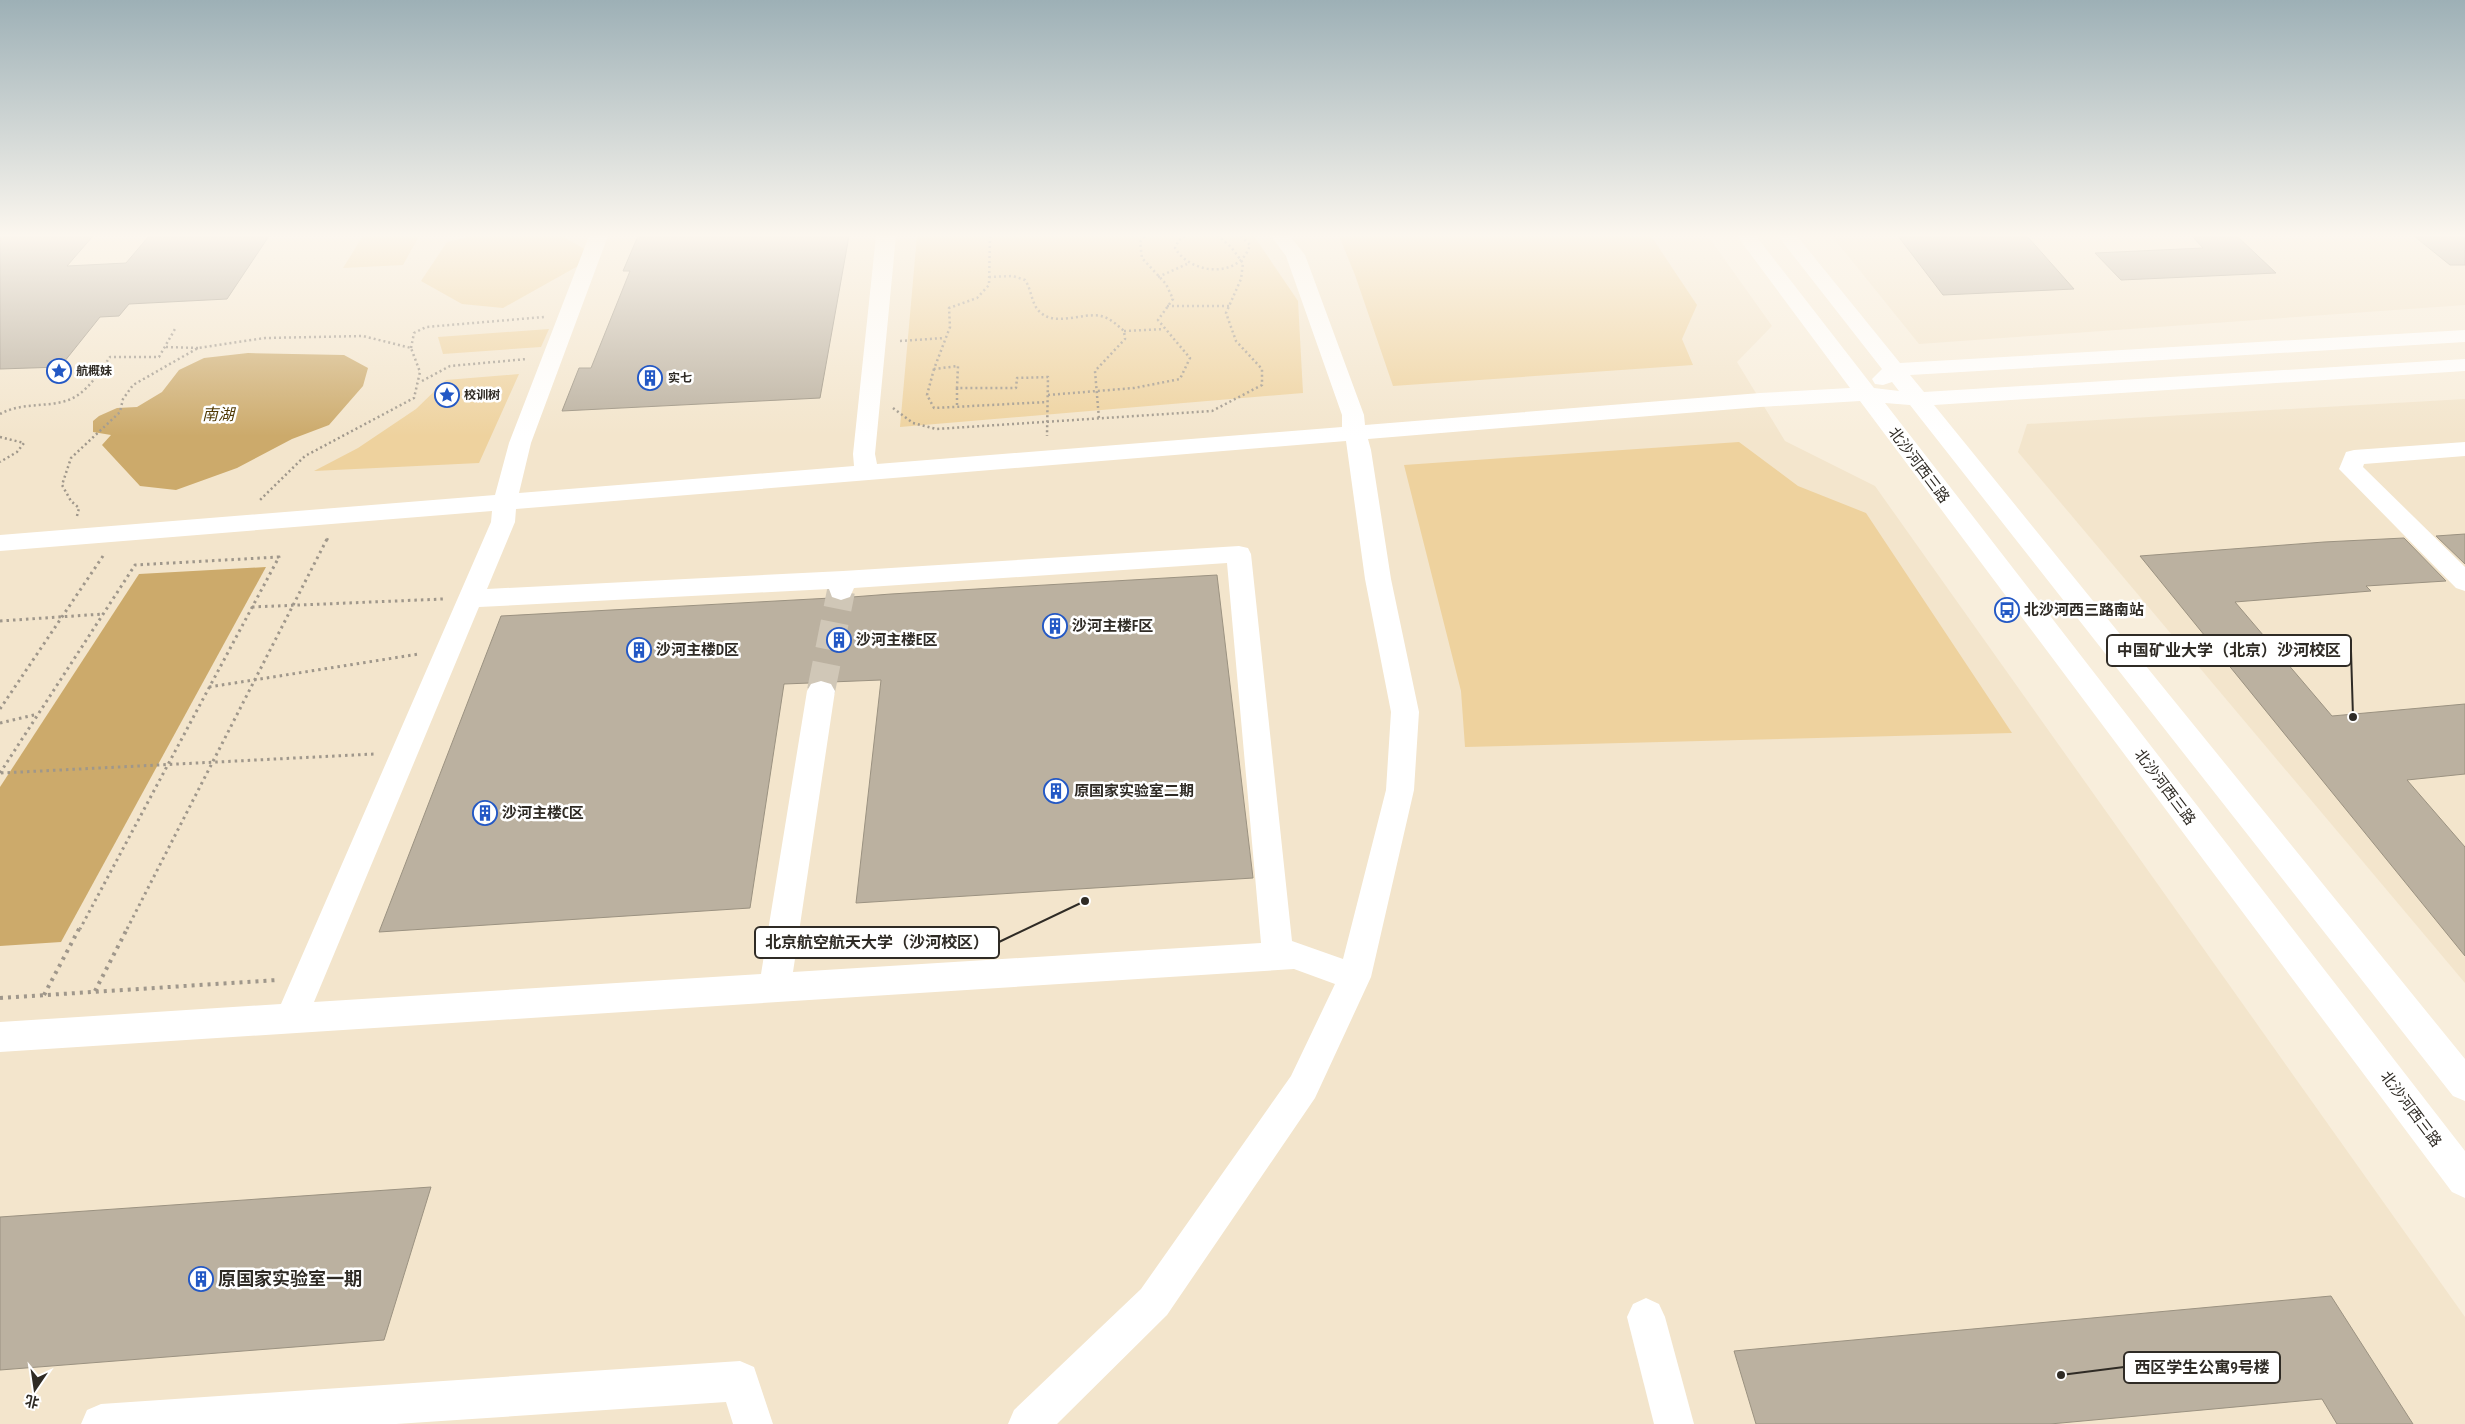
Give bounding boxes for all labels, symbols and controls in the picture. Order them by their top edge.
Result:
place icon: 航概妹 [46,358,72,384]
place label: 航概妹 [76,363,112,378]
building icon: 实七 [637,365,663,391]
place label: 实七 [668,370,692,385]
place icon: 校训树 [434,382,460,408]
place label: 校训树 [464,387,500,402]
water label: 南湖 [202,404,237,424]
street label: 北沙河西三路 [1885,423,1954,506]
bus stop icon: 北沙河西三路南站 [1994,597,2020,623]
place label: 北沙河西三路南站 [2024,600,2144,619]
building icon: 沙河主楼F区 [1042,613,1068,639]
place label: 沙河主楼F区 [1072,616,1153,635]
building icon: 沙河主楼E区 [826,627,852,653]
place label: 沙河主楼E区 [856,630,937,649]
callout: 中国矿业大学（北京）沙河校区 [2107,635,2351,666]
building icon: 沙河主楼D区 [626,637,652,663]
place label: 沙河主楼D区 [656,640,739,659]
text: 中国矿业大学（北京）沙河校区 [2117,640,2341,660]
street label: 北沙河西三路 [2131,745,2200,828]
building icon: 原国家实验室二期 [1043,778,1069,804]
place label: 原国家实验室二期 [1074,781,1194,800]
building icon: 沙河主楼C区 [472,800,498,826]
place label: 沙河主楼C区 [502,803,584,822]
callout: 北京航空航天大学（沙河校区） [755,927,999,958]
text: 北京航空航天大学（沙河校区） [765,932,989,952]
street label: 北沙河西三路 [2377,1067,2446,1150]
building icon: 原国家实验室一期 [188,1266,214,1292]
place label: 原国家实验室一期 [218,1267,362,1290]
callout: 西区学生公寓9号楼 [2124,1352,2280,1383]
text: 西区学生公寓9号楼 [2134,1357,2270,1377]
north arrow [10,1364,60,1414]
text: 北 [23,1391,41,1412]

